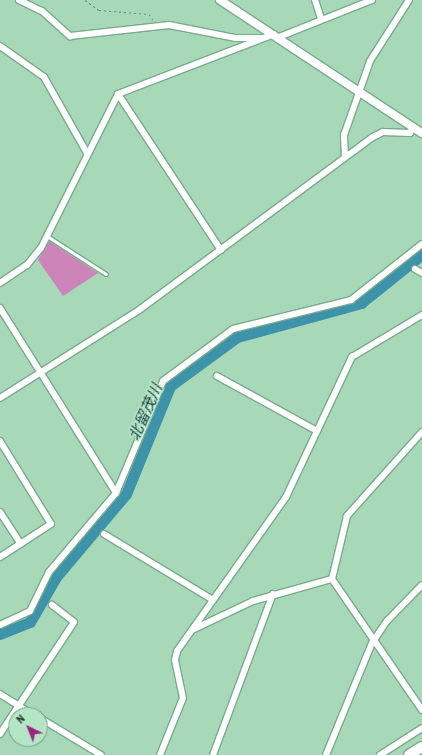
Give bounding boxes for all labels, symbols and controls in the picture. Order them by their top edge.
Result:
water label: 北留茂川 [125,381,165,443]
north arrow [8,707,48,747]
text: N [13,712,28,726]

